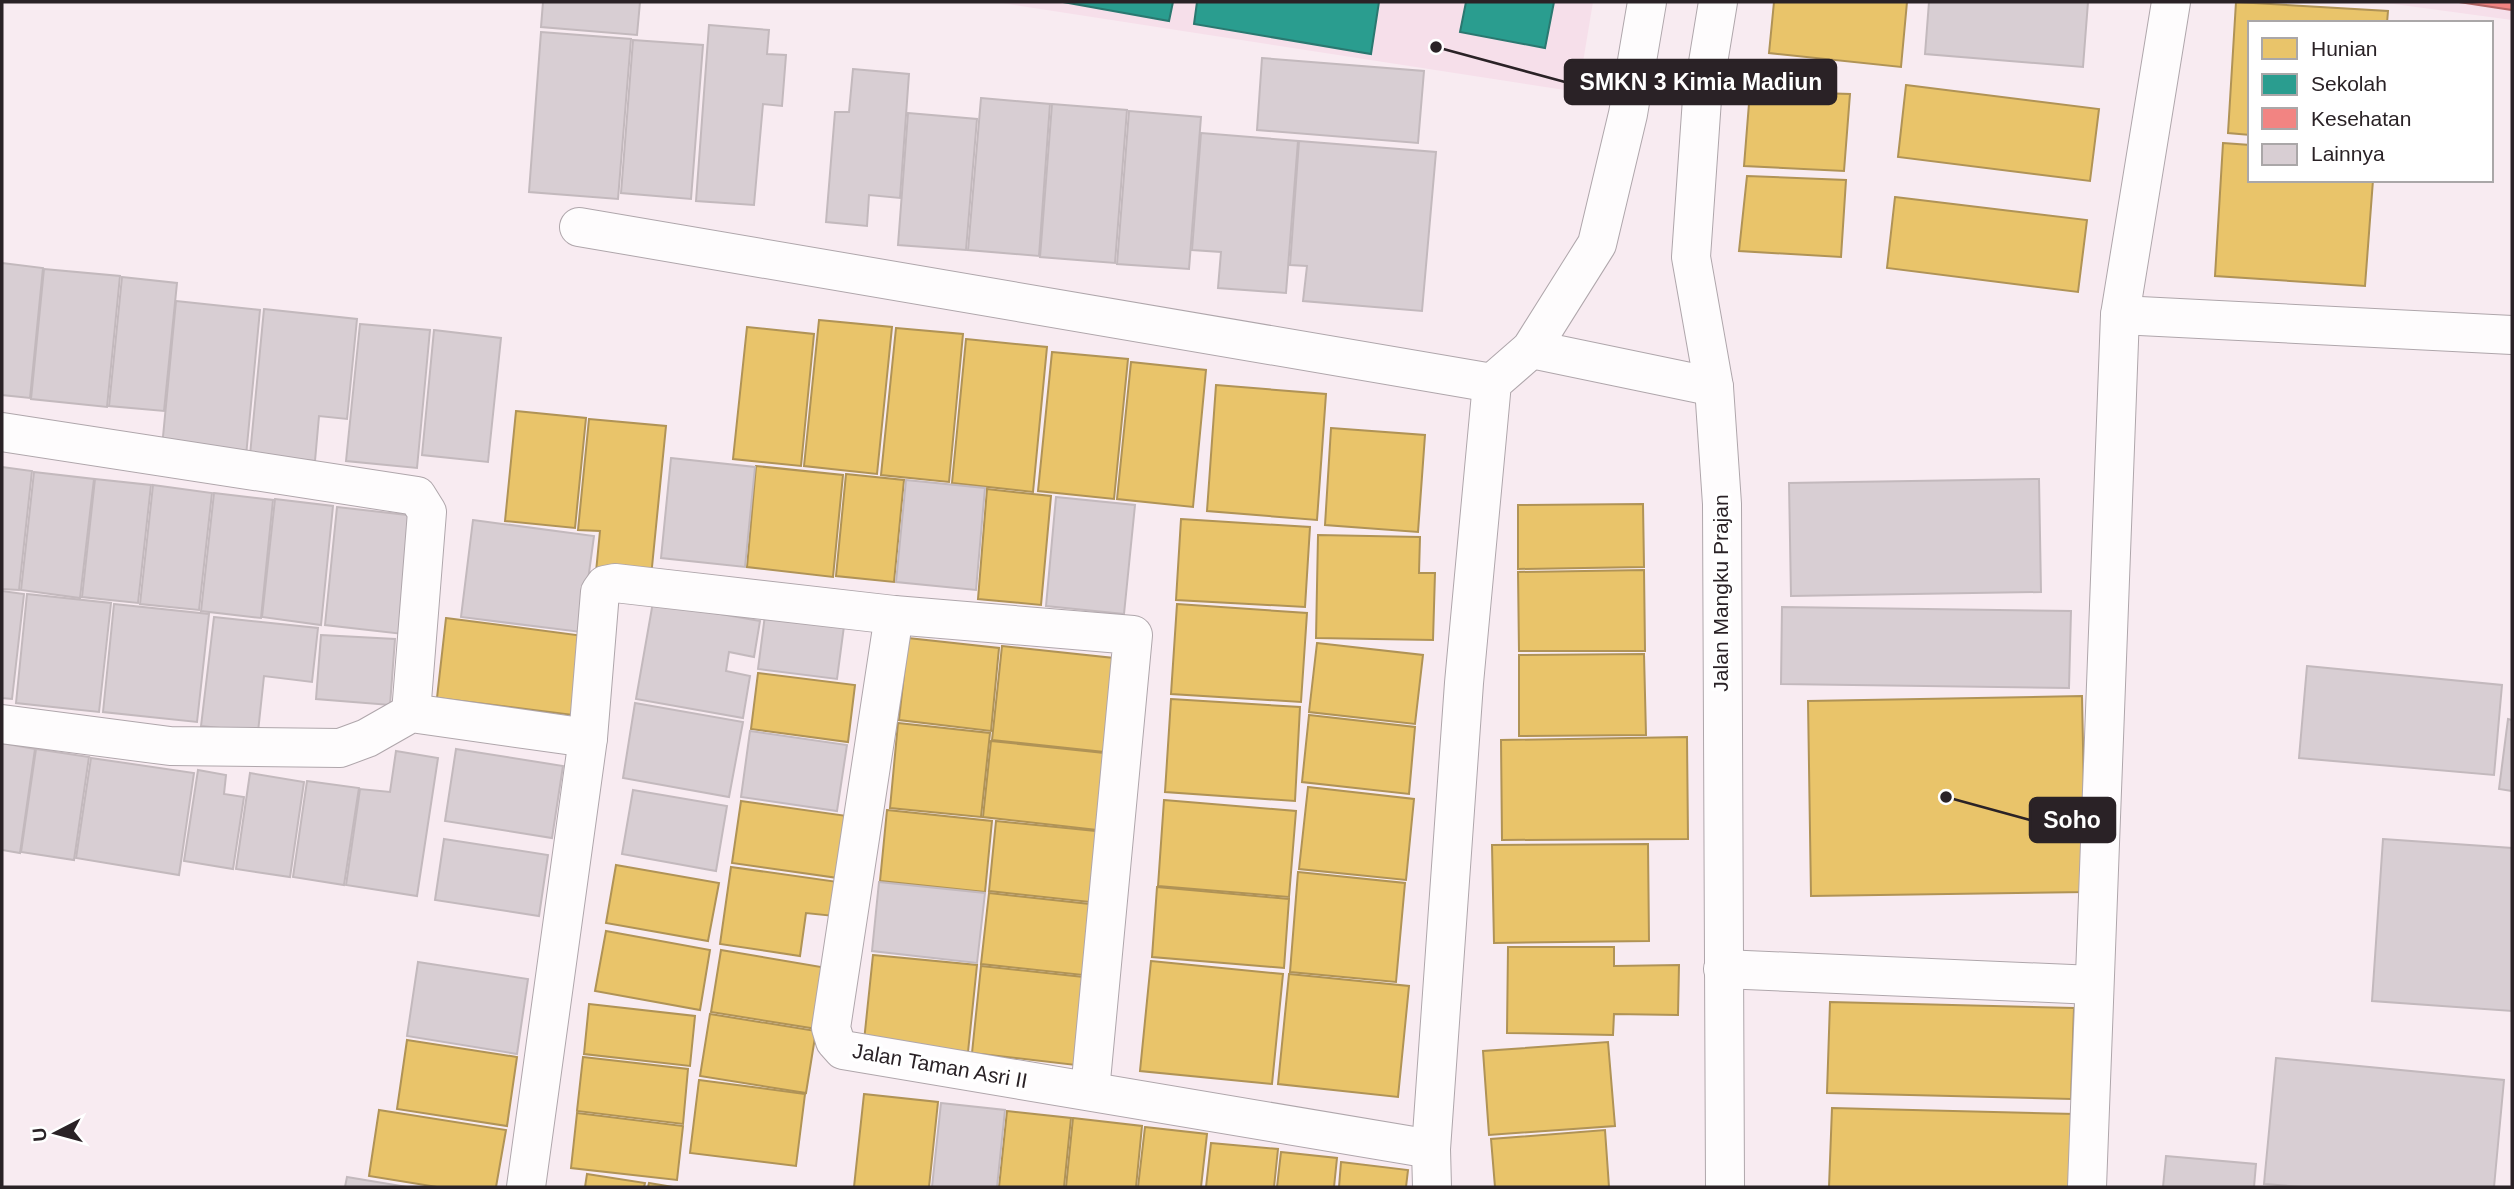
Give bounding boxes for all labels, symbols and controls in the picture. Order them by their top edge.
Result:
legend [2248,21,2493,182]
text: Hunian [2311,37,2378,60]
callout: SMKN 3 Kimia Madiun [1565,60,1836,104]
text: SMKN 3 Kimia Madiun [1580,69,1822,95]
text: Sekolah [2311,72,2387,95]
text: Kesehatan [2311,107,2411,130]
text: Lainnya [2311,142,2385,165]
street label: Jalan Mangku Prajan [1709,494,1732,692]
callout: Soho [2030,798,2115,842]
text: Soho [2043,807,2101,833]
street label: Jalan Taman Asri II [851,1039,1029,1092]
north arrow [21,1098,91,1168]
text: U [28,1127,51,1143]

